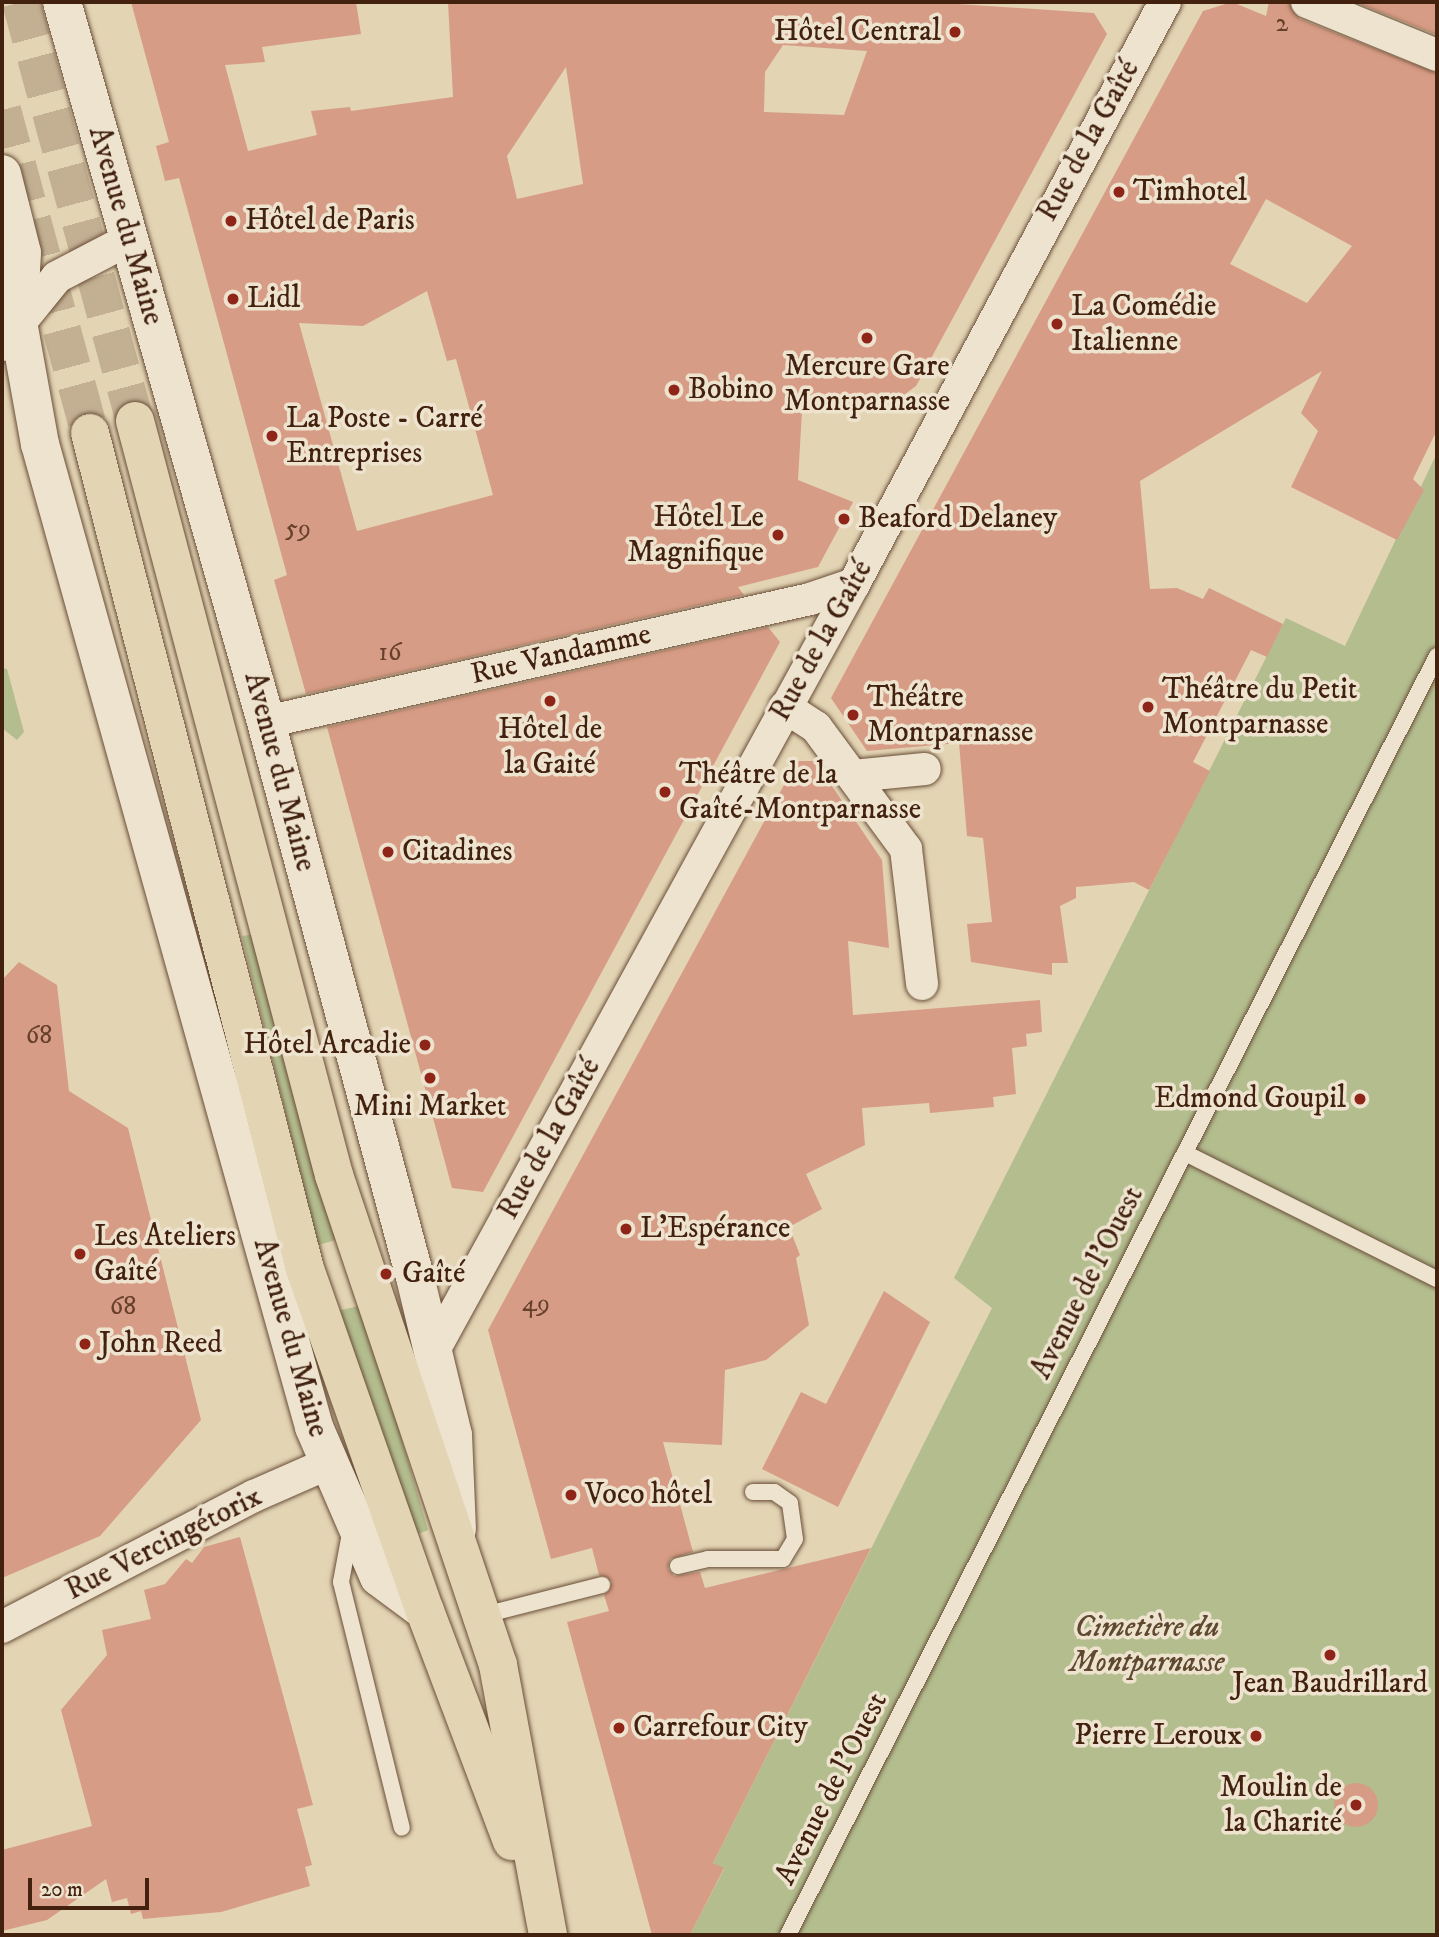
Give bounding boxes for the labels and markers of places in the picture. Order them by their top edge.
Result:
place label: Hôtel Central [774,14,941,50]
marker: Hôtel Central [947,24,963,40]
place label: Timhotel [1133,174,1247,210]
marker: Timhotel [1111,184,1127,200]
place label: Hôtel de Paris [245,203,415,239]
marker: Hôtel de Paris [223,213,239,229]
place label: Lidl [247,281,300,317]
place label: La Comédie Italienne [1071,289,1216,360]
marker: Lidl [225,291,241,307]
marker: La Comédie Italienne [1049,316,1065,332]
marker: Mercure Gare Montparnasse [859,330,875,346]
place label: Mercure Gare Montparnasse [784,349,950,420]
place label: Bobino [688,372,774,408]
marker: Bobino [666,382,682,398]
place label: La Poste - Carré Entreprises [286,401,483,471]
marker: La Poste - Carré Entreprises [264,428,280,444]
place label: Hôtel Le Magnifique [627,500,764,570]
place label: Beaford Delaney [858,501,1057,537]
marker: Beaford Delaney [836,511,852,527]
marker: Hôtel Le Magnifique [770,527,786,543]
place label: Théâtre du Petit Montparnasse [1162,672,1357,742]
place label: Théâtre Montparnasse [867,680,1034,750]
marker: Hôtel de la Gaité [542,693,558,709]
marker: Théâtre du Petit Montparnasse [1140,699,1156,715]
marker: Théâtre Montparnasse [845,707,861,723]
place label: Hôtel de la Gaité [498,712,602,782]
place label: Théâtre de la Gaîté-Montparnasse [679,757,921,828]
marker: Théâtre de la Gaîté-Montparnasse [657,784,673,800]
place label: Citadines [402,834,513,870]
marker: Citadines [380,844,396,860]
place label: Hôtel Arcadie [243,1027,411,1063]
marker: Hôtel Arcadie [417,1037,433,1053]
marker: Mini Market [422,1070,438,1086]
place label: Edmond Goupil [1154,1081,1346,1117]
place label: Mini Market [354,1089,506,1125]
marker: Edmond Goupil [1352,1091,1368,1107]
place label: L'Espérance [640,1211,791,1247]
place label: Les Ateliers Gaîté [94,1219,236,1290]
marker: L'Espérance [618,1221,634,1237]
marker: Les Ateliers Gaîté [72,1246,88,1262]
place label: Gaîté [402,1256,465,1292]
marker: Gaîté [376,1264,396,1284]
place label: John Reed [99,1326,222,1362]
marker: John Reed [77,1336,93,1352]
place label: Voco hôtel [585,1477,712,1513]
marker: Voco hôtel [563,1487,579,1503]
marker: Jean Baudrillard [1322,1647,1338,1663]
place label: Jean Baudrillard [1232,1666,1428,1702]
place label: Carrefour City [633,1710,808,1746]
place label: Pierre Leroux [1074,1718,1242,1754]
marker: Carrefour City [611,1720,627,1736]
marker: Pierre Leroux [1248,1728,1264,1744]
place label: Moulin de la Charité [1220,1770,1342,1840]
marker: Moulin de la Charité [1348,1797,1364,1813]

